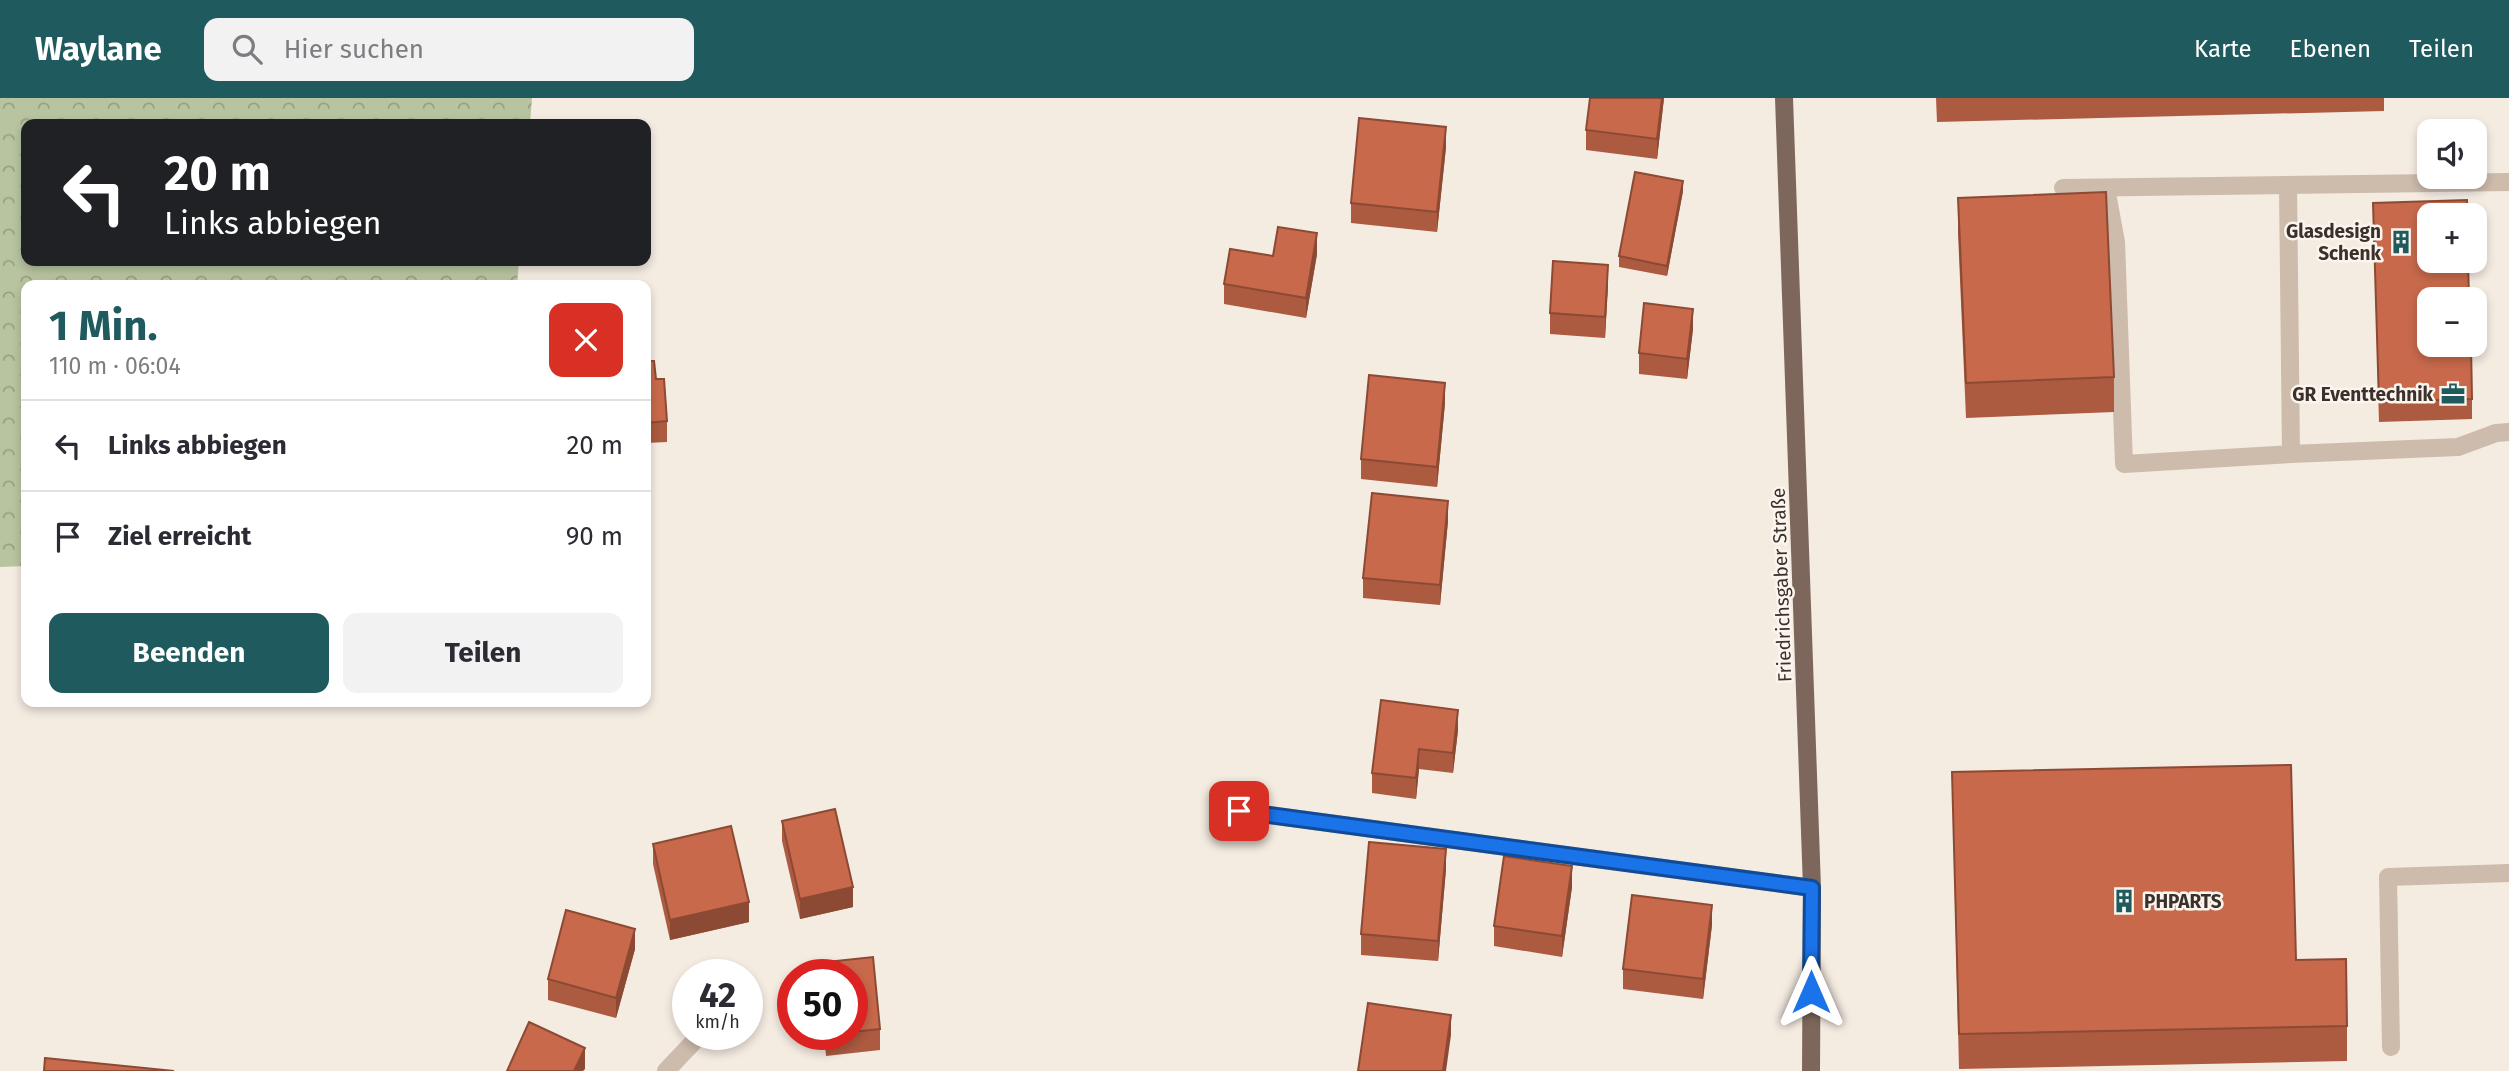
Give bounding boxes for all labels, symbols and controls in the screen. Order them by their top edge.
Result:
search box [204,18,694,81]
text: Waylane [35,29,162,69]
icon: search [228,30,266,68]
text: Hier suchen [284,34,424,65]
text: Karte [2194,35,2252,63]
text: Ebenen [2290,35,2371,63]
text: Teilen [2409,35,2474,63]
map controls [2417,119,2487,357]
button: sound [2417,119,2487,189]
text: 20 m [164,144,271,203]
icon: left [49,147,140,238]
button: + [2417,203,2487,273]
text: Links abbiegen [164,204,382,242]
place label: Glasdesign Schenk [2286,220,2382,265]
building icon: Glasdesign Schenk [2387,228,2415,256]
button: − [2417,287,2487,357]
text: 1 Min. [49,301,158,351]
button: close [549,303,623,377]
text: 110 m · 06:04 [49,352,181,380]
office icon: GR Eventtechnik [2439,380,2467,408]
place label: GR Eventtechnik [2292,383,2433,406]
icon: left [49,427,87,465]
text: Links abbiegen [108,430,287,461]
text: 20 m [566,430,623,461]
street label: Friedrichsgaber Straße [1767,487,1796,683]
icon: arrive [49,518,87,556]
text: Ziel erreicht [108,521,251,552]
text: 90 m [566,521,623,552]
button: Beenden [49,613,329,693]
button: Teilen [343,613,623,693]
pin [1209,781,1269,841]
icon: arrive [1220,792,1258,830]
building icon: PHPARTS [2110,887,2138,915]
place label: PHPARTS [2144,890,2222,913]
position arrow [1774,955,1848,1029]
speed limit sign: 50 [777,959,868,1050]
text: 42 [699,974,736,1016]
text: km/h [695,1011,740,1033]

